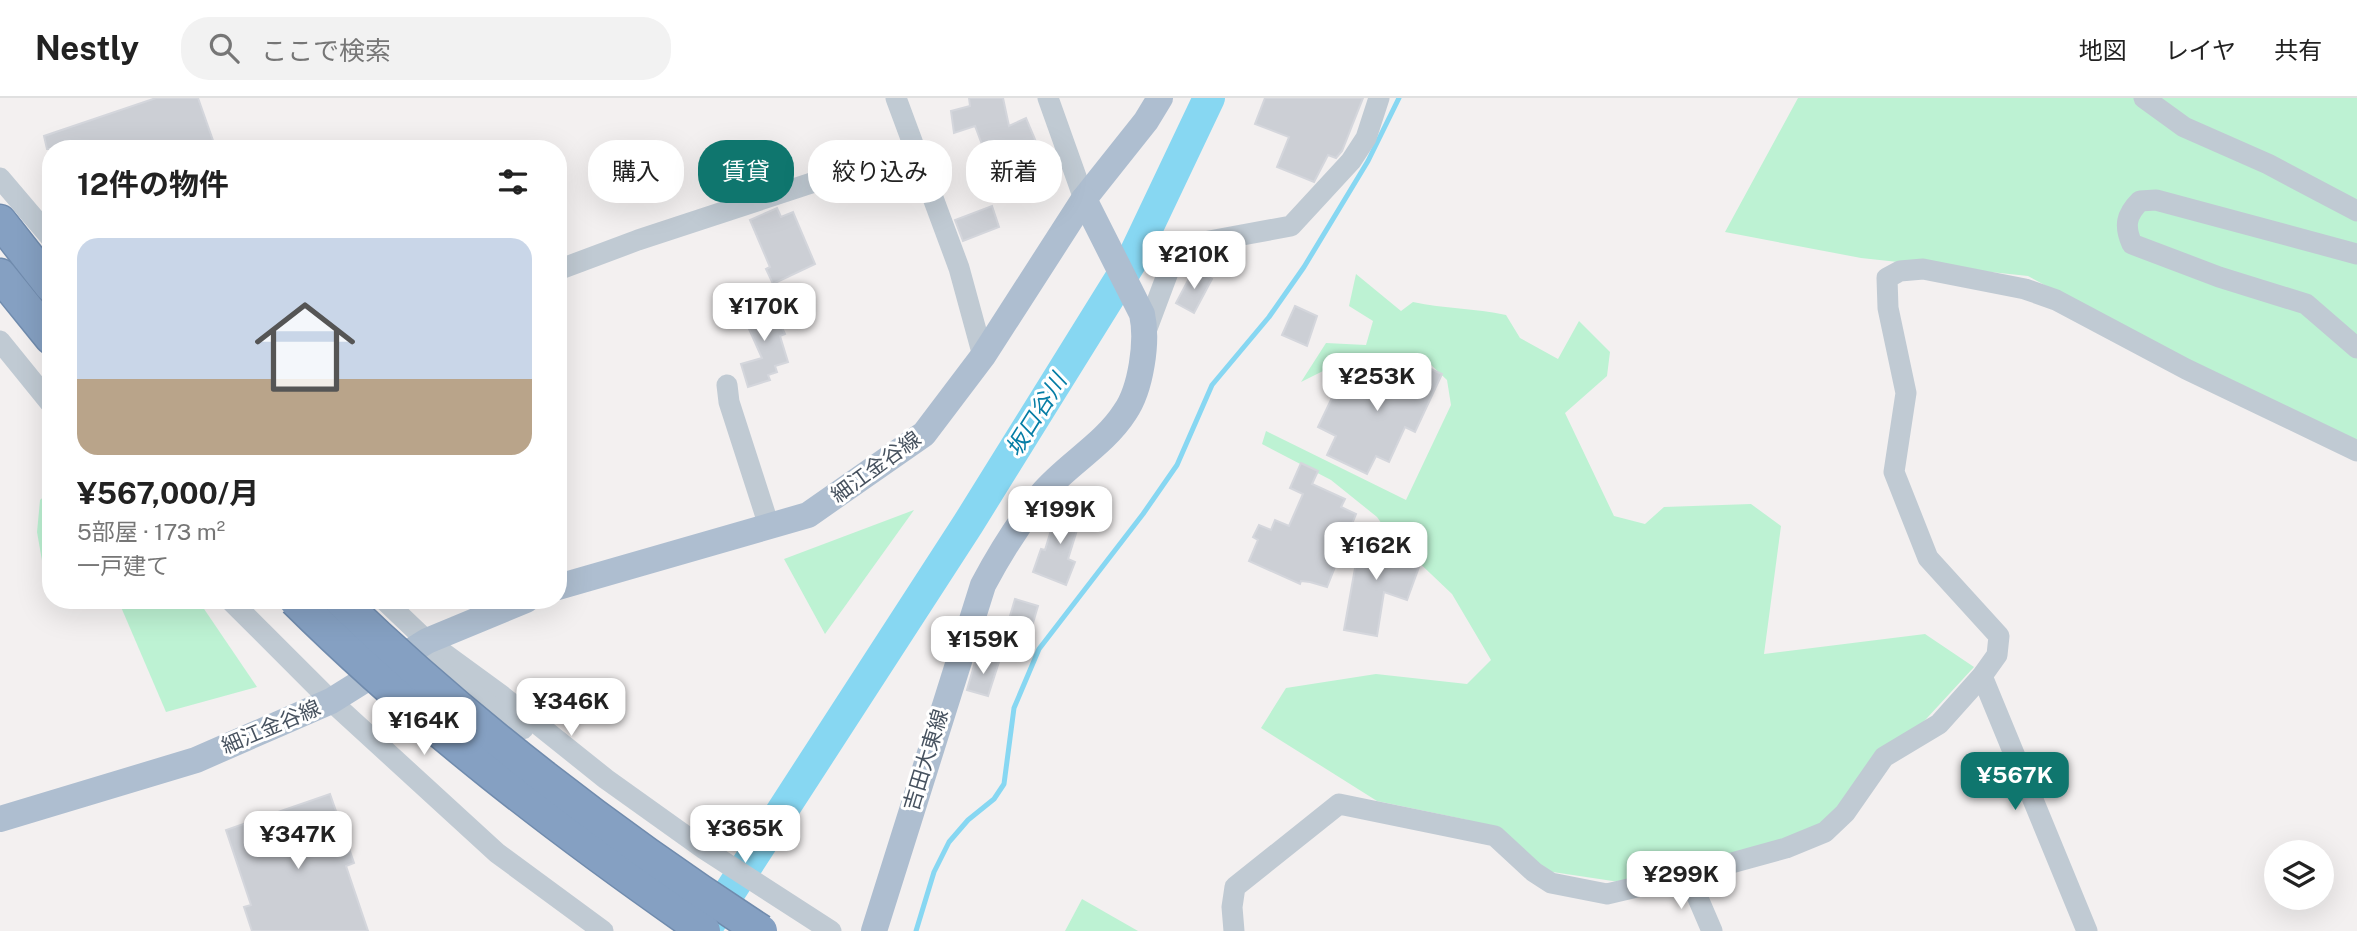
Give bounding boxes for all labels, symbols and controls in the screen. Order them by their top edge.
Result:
search box [181,17,671,80]
text: Nestly [35,29,139,67]
icon: search [205,29,243,67]
text: ここで検索 [261,35,391,66]
text: 地図 [2079,36,2127,64]
text: レイヤ [2165,36,2236,64]
text: 共有 [2274,36,2322,64]
chip: 購入 [588,140,684,203]
chip: 賃貸 [698,140,794,203]
chip: 絞り込み [808,140,952,203]
chip: 新着 [966,140,1062,203]
icon: filters [494,163,532,201]
text: 12件の物件 [77,166,229,202]
pin: ¥210K [1145,232,1243,291]
text: ¥210K [1159,240,1229,267]
icon: home [242,284,368,410]
pin: ¥170K [715,284,813,343]
text: ¥170K [729,292,799,319]
pin: ¥253K [1328,354,1426,413]
text: ¥253K [1338,362,1416,389]
water label: 坂口谷川 [1000,366,1073,461]
street label: 細江金谷線 [826,426,926,508]
text: ¥567,000/月 [77,475,259,511]
pin: ¥199K [1011,486,1109,546]
text: ¥199K [1024,495,1096,522]
text: 5部屋 · 173 m² [77,518,225,545]
pin: ¥162K [1327,522,1425,582]
text: ¥162K [1340,531,1412,558]
text: 一戸建て [77,552,169,579]
pin: ¥159K [934,616,1032,676]
text: ¥159K [947,625,1019,652]
pin: ¥346K [522,678,620,738]
text: ¥346K [532,687,610,714]
street label: 細江金谷線 [218,695,324,759]
pin: ¥164K [375,698,473,757]
text: ¥164K [388,706,460,733]
street label: 吉田大東線 [898,706,953,814]
pin: ¥567K [1966,752,2064,812]
text: ¥567K [1977,761,2053,788]
pin: ¥365K [696,806,794,865]
pin: ¥347K [249,812,347,871]
text: ¥365K [706,814,784,841]
text: ¥347K [260,820,336,847]
map controls [2264,840,2334,910]
button: layers [2264,840,2334,910]
pin: ¥299K [1632,852,1730,911]
text: ¥299K [1643,860,1719,887]

